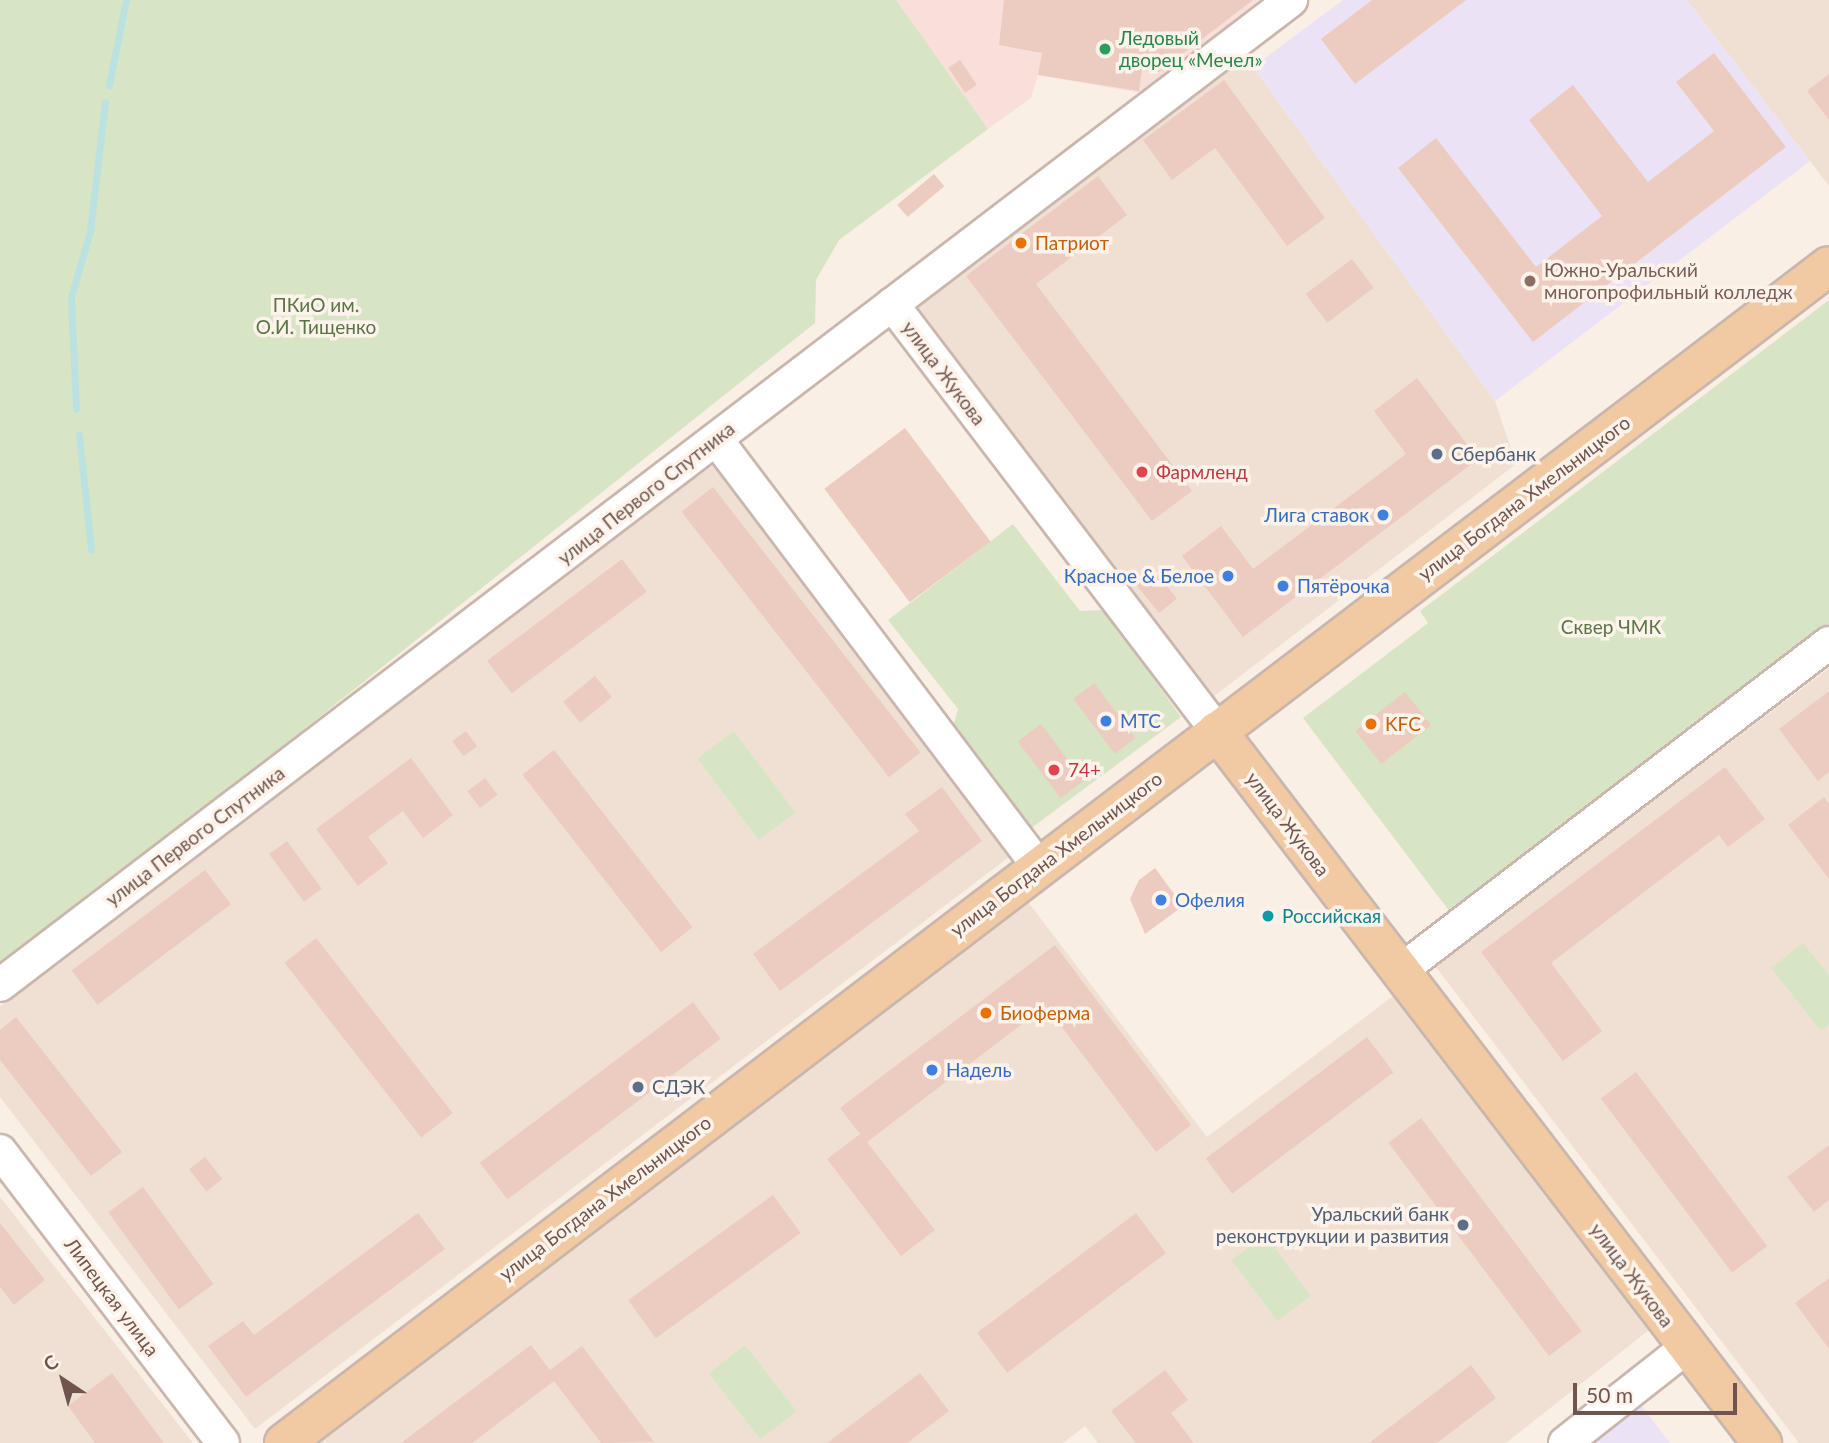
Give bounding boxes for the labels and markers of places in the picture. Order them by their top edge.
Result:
place label: Ледовый дворец «Мечел» [1119,27,1263,71]
marker: Ледовый дворец «Мечел» [1097,41,1113,57]
place label: Патриот [1035,232,1109,254]
marker: Патриот [1013,235,1029,251]
place label: Южно-Уральский многопрофильный колледж [1544,259,1793,303]
marker: Южно-Уральский многопрофильный колледж [1522,273,1538,289]
place label: Сбербанк [1451,443,1536,465]
marker: Сбербанк [1429,446,1445,462]
place label: Фармленд [1156,461,1248,483]
marker: Фармленд [1134,464,1150,480]
place label: Лига ставок [1264,504,1369,526]
marker: Лига ставок [1375,507,1391,523]
place label: Красное & Белое [1064,565,1214,587]
marker: Красное & Белое [1220,568,1236,584]
place label: Пятёрочка [1297,575,1390,597]
marker: Пятёрочка [1275,578,1291,594]
place label: МТС [1120,710,1161,732]
marker: МТС [1098,713,1114,729]
place label: KFC [1385,713,1421,735]
marker: KFC [1363,716,1379,732]
place label: 74+ [1068,759,1101,781]
marker: 74+ [1046,762,1062,778]
place label: Офелия [1175,889,1245,911]
marker: Офелия [1153,892,1169,908]
place label: Российская [1282,905,1381,927]
marker: Российская [1260,908,1276,924]
place label: Биоферма [1000,1002,1090,1024]
marker: Биоферма [978,1005,994,1021]
place label: Надель [946,1059,1012,1081]
marker: Надель [924,1062,940,1078]
place label: СДЭК [652,1076,705,1098]
marker: СДЭК [630,1079,646,1095]
place label: Уральский банк реконструкции и развития [1216,1203,1449,1247]
marker: Уральский банк реконструкции и развития [1455,1217,1471,1233]

